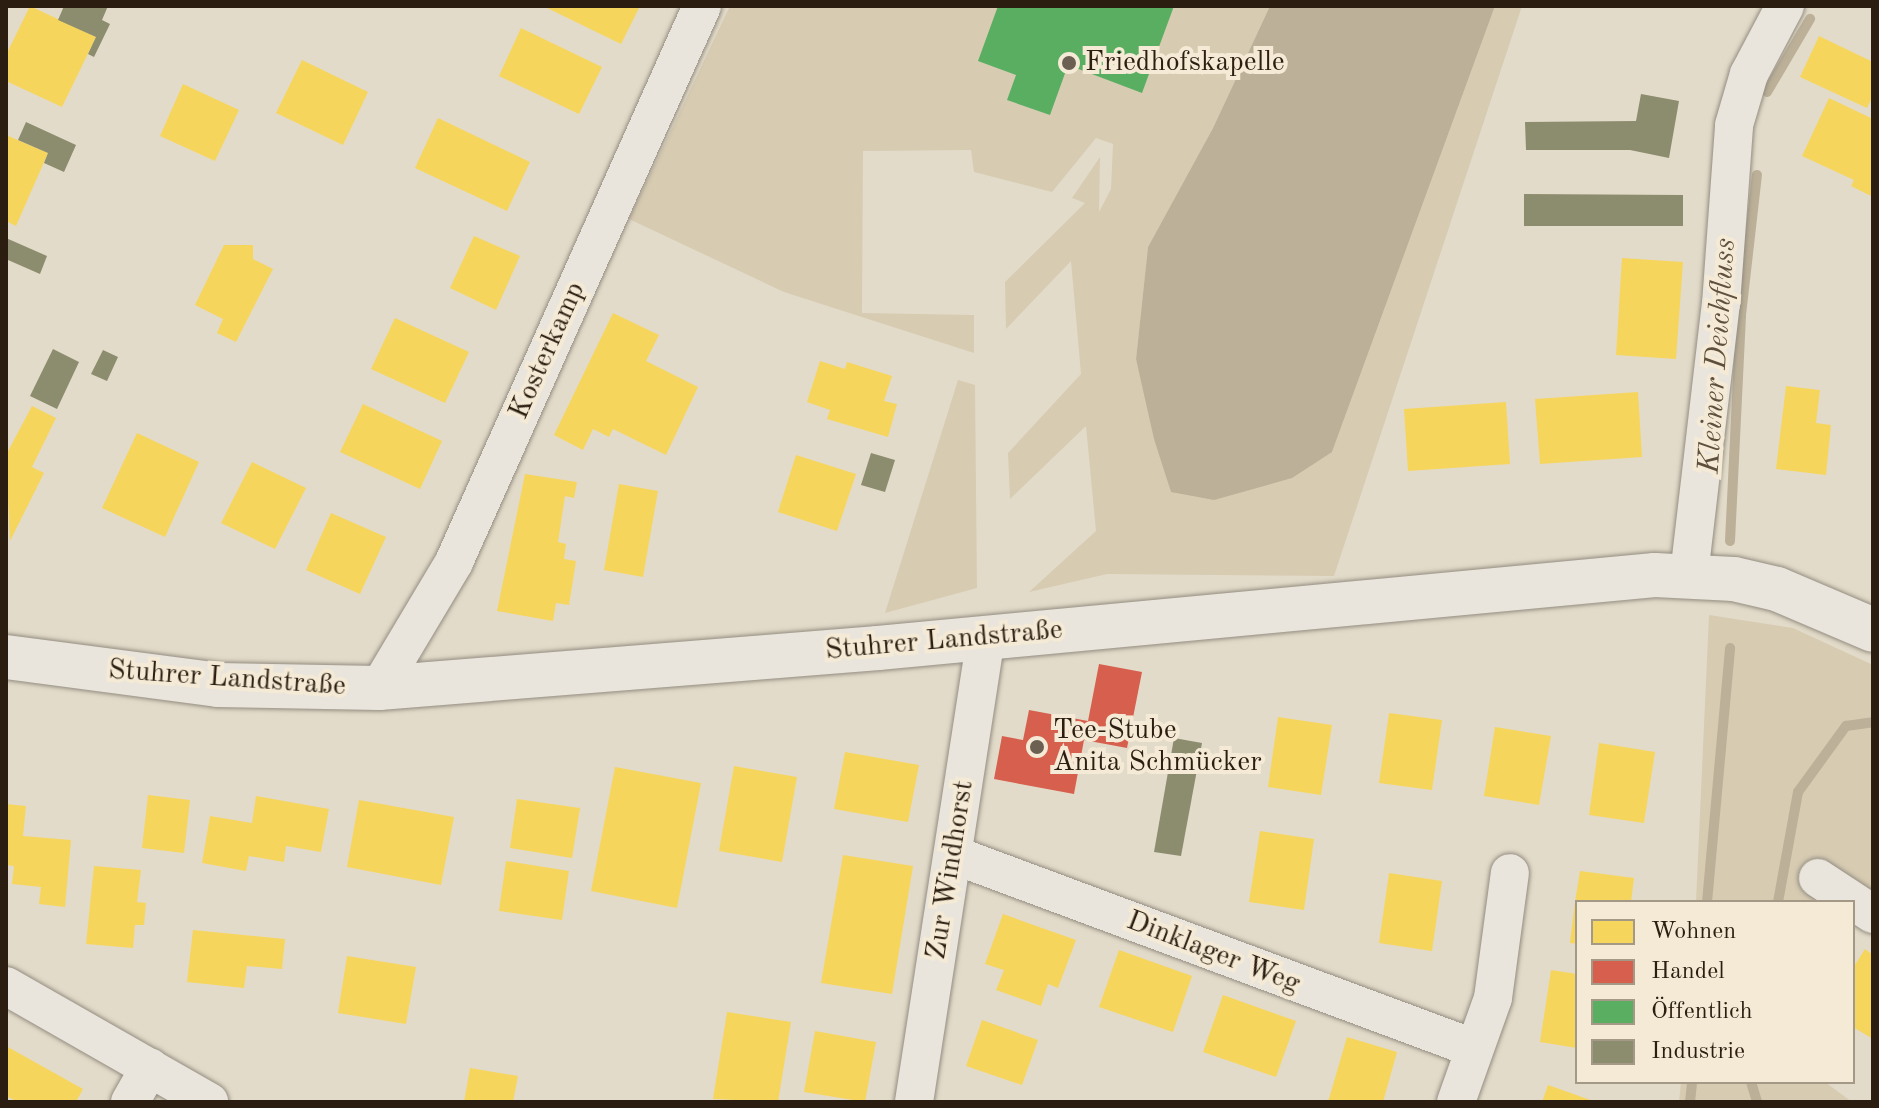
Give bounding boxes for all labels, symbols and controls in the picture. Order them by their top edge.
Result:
place label: Friedhofskapelle [1085,46,1285,80]
marker: Friedhofskapelle [1060,54,1078,72]
water label: Kleiner Deichfluss [1692,237,1744,475]
street label: Kosterkamp [503,277,593,425]
street label: Stuhrer Landstraße [824,614,1064,668]
street label: Stuhrer Landstraße [107,654,347,704]
place label: Tee-Stube Anita Schmücker [1053,714,1262,780]
marker: Tee-Stube Anita Schmücker [1028,738,1046,756]
street label: Zur Windhorst [920,778,982,962]
legend [1575,900,1855,1084]
street label: Dinklager Weg [1122,905,1304,1001]
text: Wohnen [1651,920,1736,944]
text: Handel [1651,960,1725,984]
text: Öffentlich [1651,1000,1753,1024]
text: Industrie [1651,1040,1745,1064]

